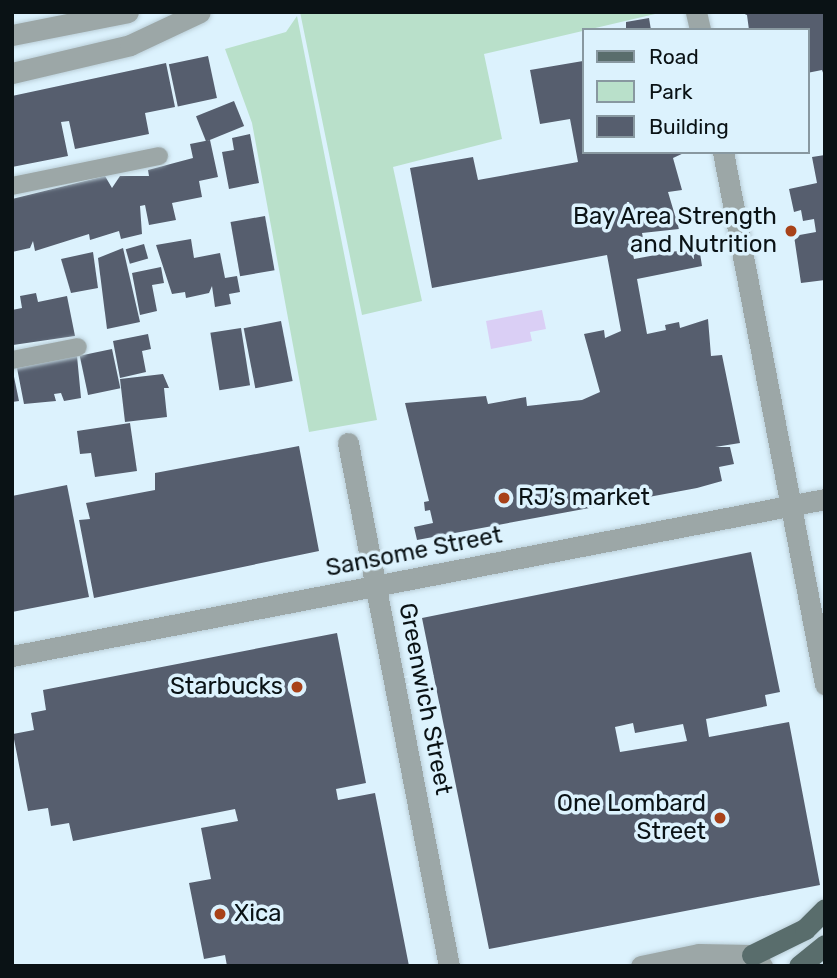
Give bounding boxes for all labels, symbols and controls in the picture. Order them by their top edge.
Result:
legend [582,28,809,154]
text: Road [649,44,699,69]
text: Park [649,79,693,104]
text: Building [649,114,729,139]
place label: Bay Area Strength and Nutrition [572,203,777,259]
marker: Bay Area Strength and Nutrition [783,223,799,239]
place label: RJ’s market [518,484,650,512]
marker: RJ’s market [496,490,512,506]
street label: Sansome Street [324,521,504,583]
street label: Greenwich Street [392,601,458,797]
place label: Starbucks [170,673,283,701]
marker: Starbucks [289,679,305,695]
place label: One Lombard Street [557,790,706,846]
marker: One Lombard Street [712,810,728,826]
place label: Xica [234,900,281,928]
marker: Xica [212,906,228,922]

